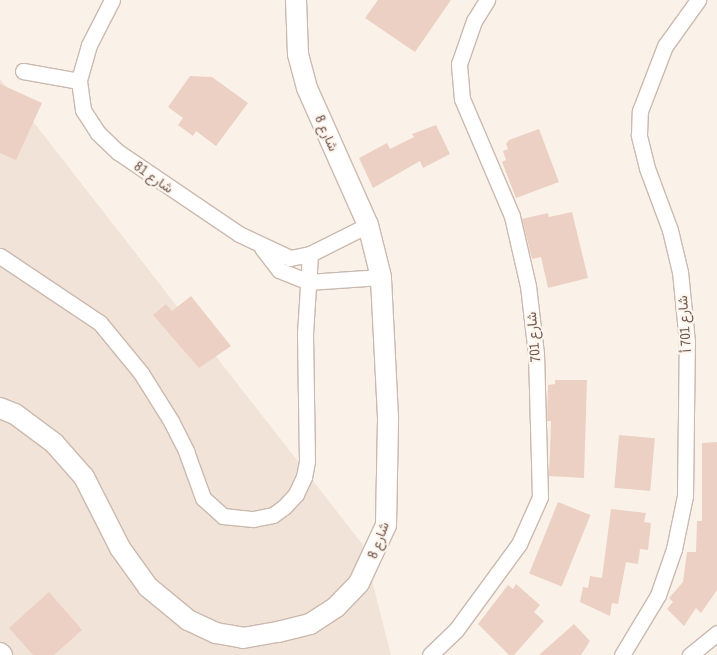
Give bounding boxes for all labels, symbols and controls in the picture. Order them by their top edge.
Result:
street label: شارع 8 [312,112,342,154]
street label: شارع 81 [131,157,177,197]
street label: شارع 701 أ [674,295,694,353]
street label: شارع 701 [522,311,544,363]
street label: شارع 8 [364,519,392,561]

